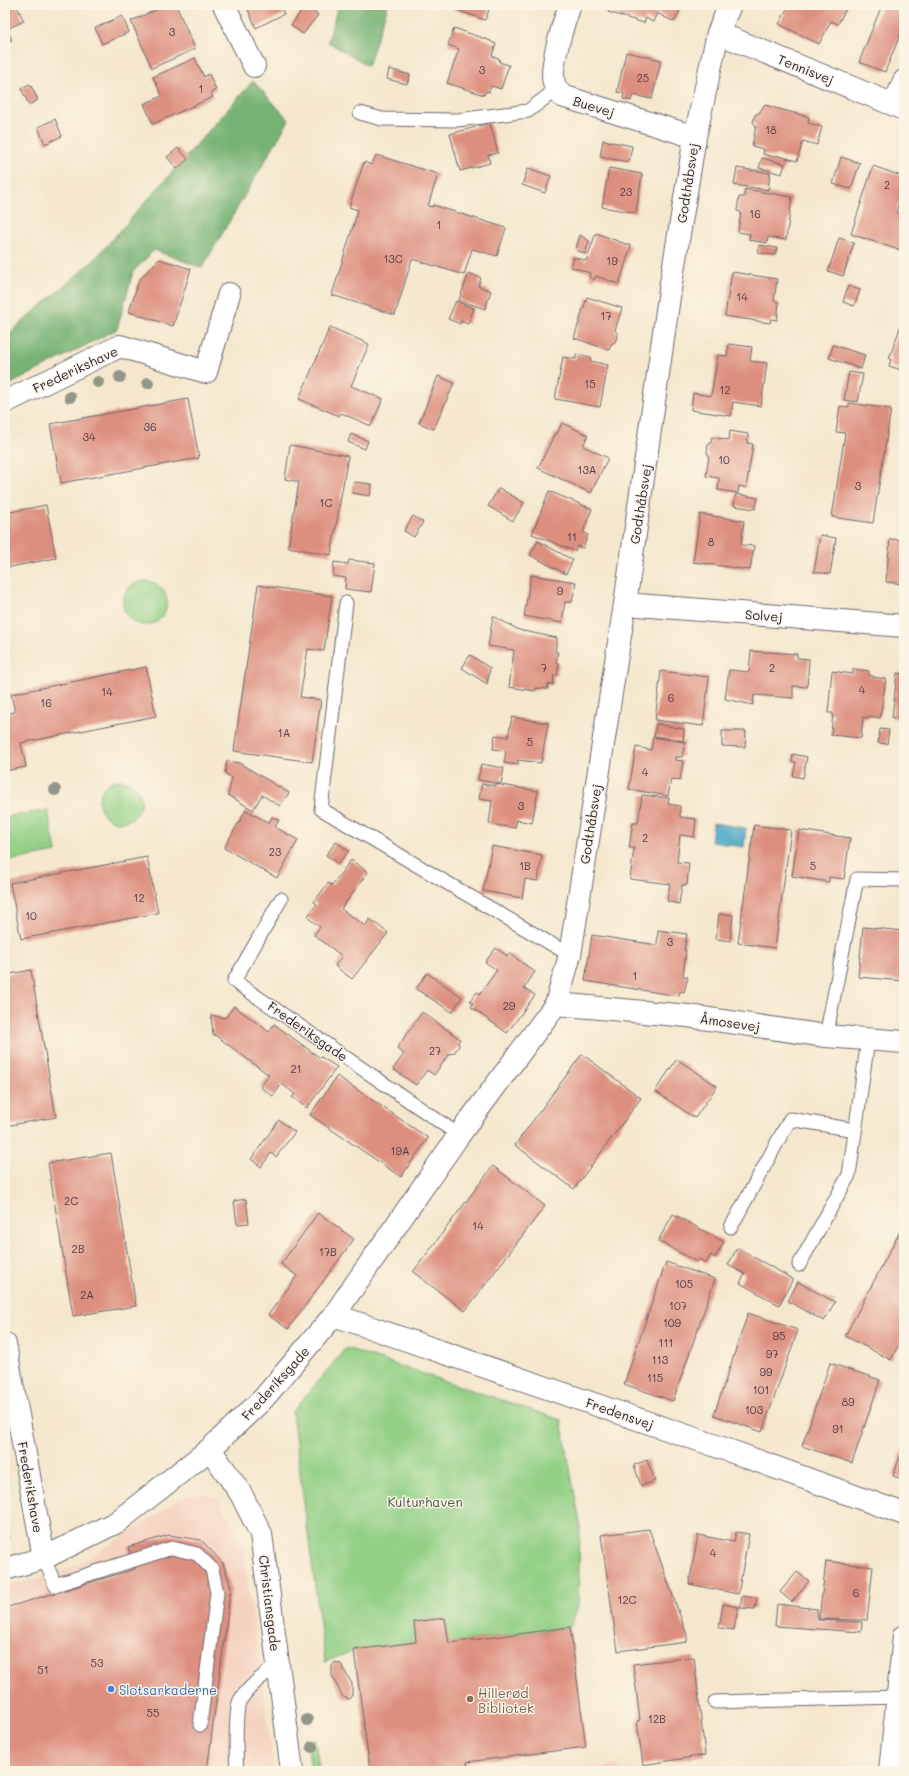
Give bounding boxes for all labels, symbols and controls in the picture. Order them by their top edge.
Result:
house number: 3 [169,24,176,39]
street label: Tennisvej [775,50,837,88]
house number: 3 [479,62,486,77]
house number: 25 [637,70,649,85]
house number: 1 [199,81,203,96]
street label: Buevej [571,92,617,120]
house number: 18 [765,122,777,137]
street label: Godthåbsvej [672,142,702,224]
house number: 2 [884,177,890,192]
house number: 23 [620,184,633,199]
house number: 16 [749,206,761,221]
house number: 1 [437,217,441,232]
house number: 13C [383,251,403,266]
house number: 19 [606,253,618,268]
house number: 14 [736,289,748,304]
house number: 17 [600,308,612,323]
street label: Frederikshave [30,342,120,396]
house number: 15 [584,376,596,391]
house number: 12 [719,382,731,397]
house number: 36 [143,419,157,434]
house number: 34 [83,429,96,444]
house number: 10 [718,452,730,467]
house number: 13A [578,462,596,477]
street label: Godthåbsvej [625,463,655,545]
house number: 3 [855,478,862,493]
house number: 1C [320,495,333,510]
house number: 11 [567,529,577,544]
house number: 8 [708,534,715,549]
house number: 9 [557,583,564,598]
street label: Solvej [745,605,783,625]
house number: 7 [541,660,547,675]
house number: 2 [769,660,775,675]
house number: 4 [859,682,866,697]
house number: 14 [101,684,113,699]
house number: 6 [668,690,674,705]
house number: 16 [40,695,52,710]
house number: 1A [278,725,290,740]
house number: 5 [527,734,533,749]
house number: 4 [642,764,649,779]
street label: Godthåbsvej [575,783,605,865]
house number: 3 [518,798,525,813]
house number: 2 [642,830,648,845]
house number: 23 [269,844,282,859]
house number: 1B [519,858,531,873]
house number: 5 [810,858,816,873]
house number: 12 [133,890,145,905]
house number: 10 [25,908,37,923]
house number: 3 [667,934,674,949]
house number: 1 [633,968,637,983]
street label: Frederiksgade [265,997,351,1065]
house number: 29 [503,998,516,1013]
street label: Åmosevej [699,1009,761,1035]
house number: 27 [429,1043,441,1058]
house number: 21 [290,1061,302,1076]
house number: 19A [390,1143,410,1158]
house number: 2C [64,1193,78,1208]
house number: 14 [472,1218,484,1233]
house number: 2B [72,1241,85,1256]
house number: 17B [319,1244,337,1259]
house number: 105 [675,1276,693,1291]
house number: 2A [80,1287,94,1302]
house number: 107 [669,1298,687,1313]
house number: 109 [663,1315,682,1330]
house number: 95 [773,1328,785,1343]
house number: 111 [659,1335,673,1350]
street label: Frederiksgade [237,1342,313,1424]
house number: 97 [766,1346,778,1361]
house number: 113 [652,1352,669,1367]
house number: 99 [759,1364,773,1379]
house number: 115 [647,1370,663,1385]
house number: 101 [753,1382,769,1397]
street label: Fredensvej [584,1393,656,1433]
house number: 89 [841,1394,855,1409]
house number: 103 [745,1402,764,1417]
house number: 91 [832,1421,844,1436]
street label: Frederikshave [15,1440,47,1534]
park label: Kulturhaven [387,1493,463,1510]
house number: 4 [710,1545,717,1560]
street label: Christiansgade [256,1554,284,1652]
house number: 6 [853,1585,859,1600]
house number: 12C [618,1592,637,1607]
house number: 53 [91,1655,104,1670]
house number: 51 [37,1662,49,1677]
place label: Slotsarkaderne [119,1681,217,1698]
marker: Slotsarkaderne [106,1684,116,1694]
place label: Hillerød Bibliotek [478,1684,534,1716]
marker: Hillerød Bibliotek [465,1694,475,1704]
house number: 55 [147,1705,159,1720]
house number: 12B [648,1711,666,1726]

